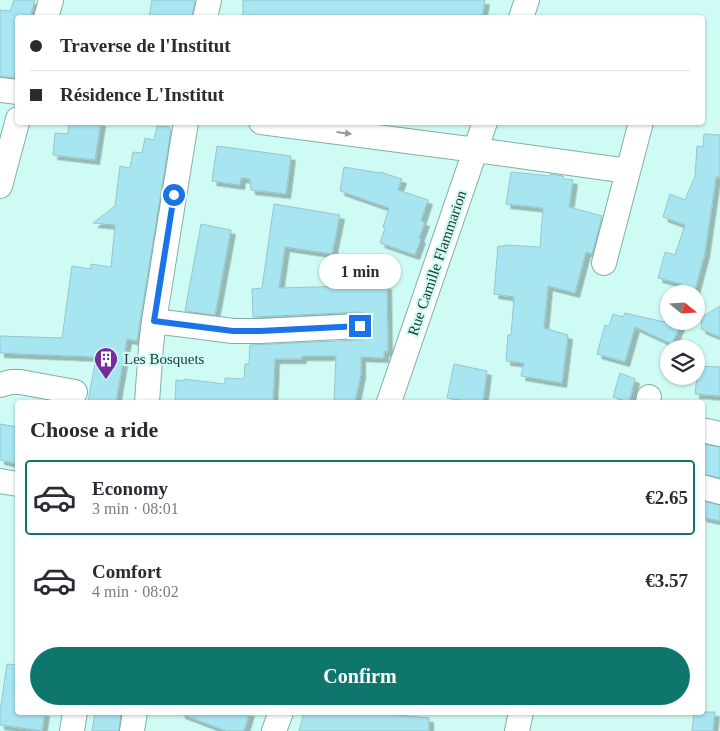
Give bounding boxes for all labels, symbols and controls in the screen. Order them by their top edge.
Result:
text: Traverse de l'Institut [60,35,231,56]
text: Résidence L'Institut [60,84,224,105]
one-way arrow [336,129,352,137]
route start [163,184,185,206]
street label: Rue Camille Flammarion [405,188,470,338]
callout: 1 min [319,254,401,288]
text: 1 min [341,263,379,280]
north arrow [660,285,705,330]
map controls [660,285,705,385]
route end [349,315,371,337]
button: layers [660,340,705,385]
building icon: Les Bosquets [93,346,119,380]
place label: Les Bosquets [124,351,205,367]
text: Choose a ride [30,417,158,442]
icon: car [32,475,77,520]
text: Economy [92,478,168,499]
text: €2.65 [645,487,688,508]
text: 3 min · 08:01 [92,500,179,517]
icon: car [32,558,77,603]
text: Comfort [92,561,162,582]
text: €3.57 [645,570,688,591]
text: 4 min · 08:02 [92,583,179,600]
button: Confirm [30,647,690,705]

